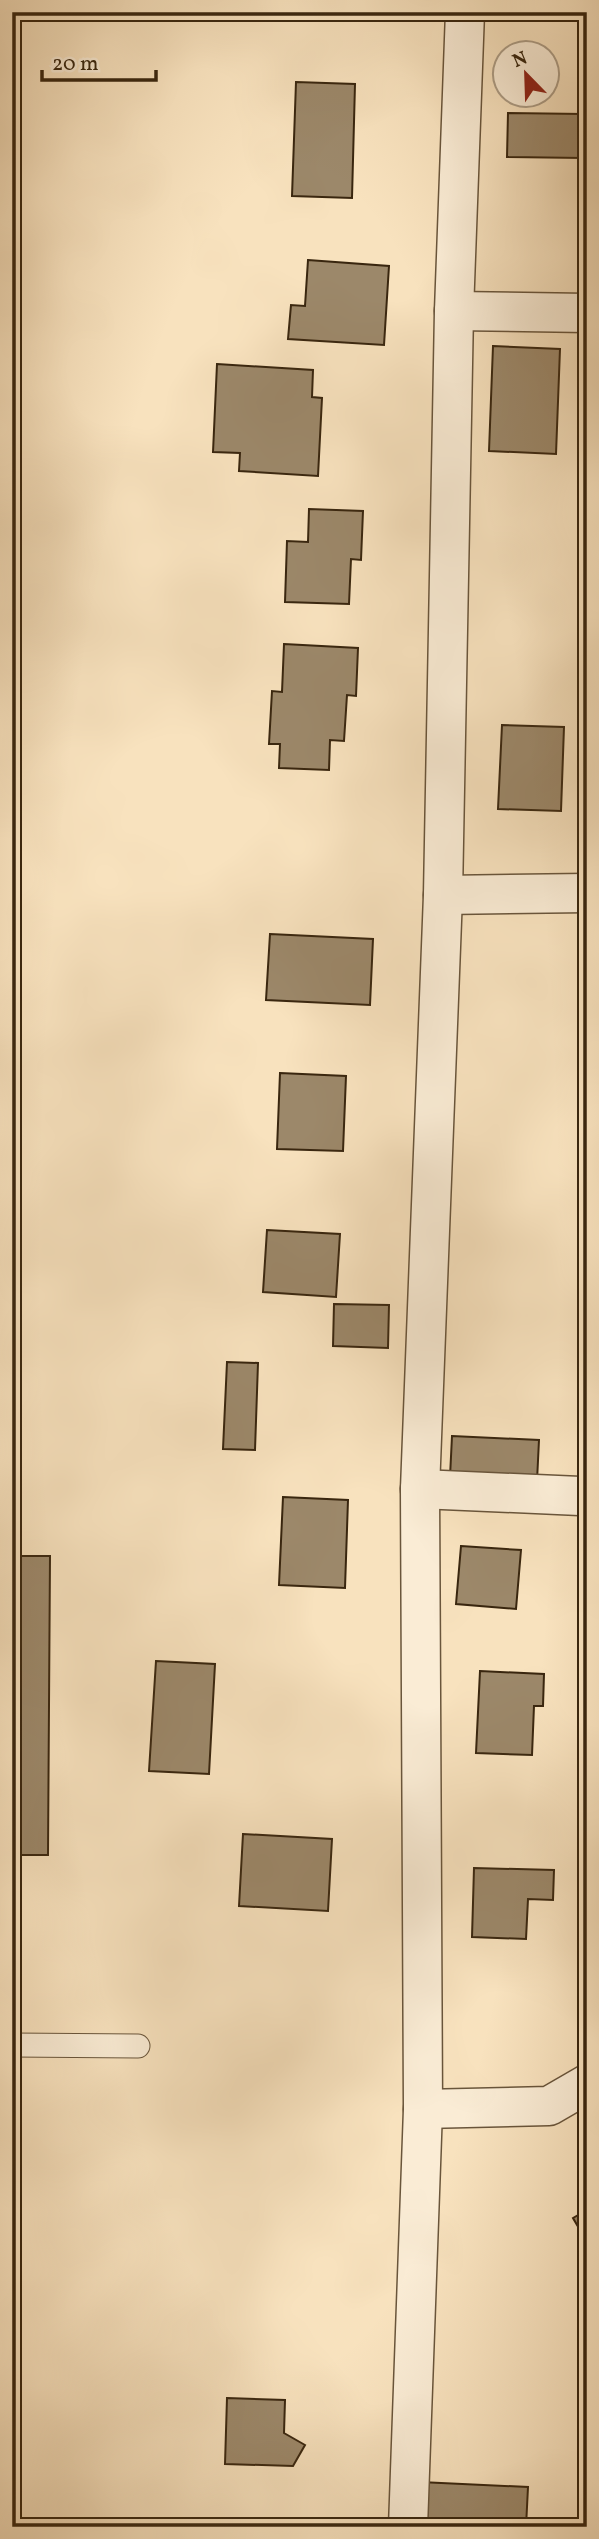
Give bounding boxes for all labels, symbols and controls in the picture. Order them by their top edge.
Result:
scale bar [42,38,156,82]
north arrow [490,38,560,108]
text: N [509,45,532,75]
text: 20 m [52,50,98,79]

